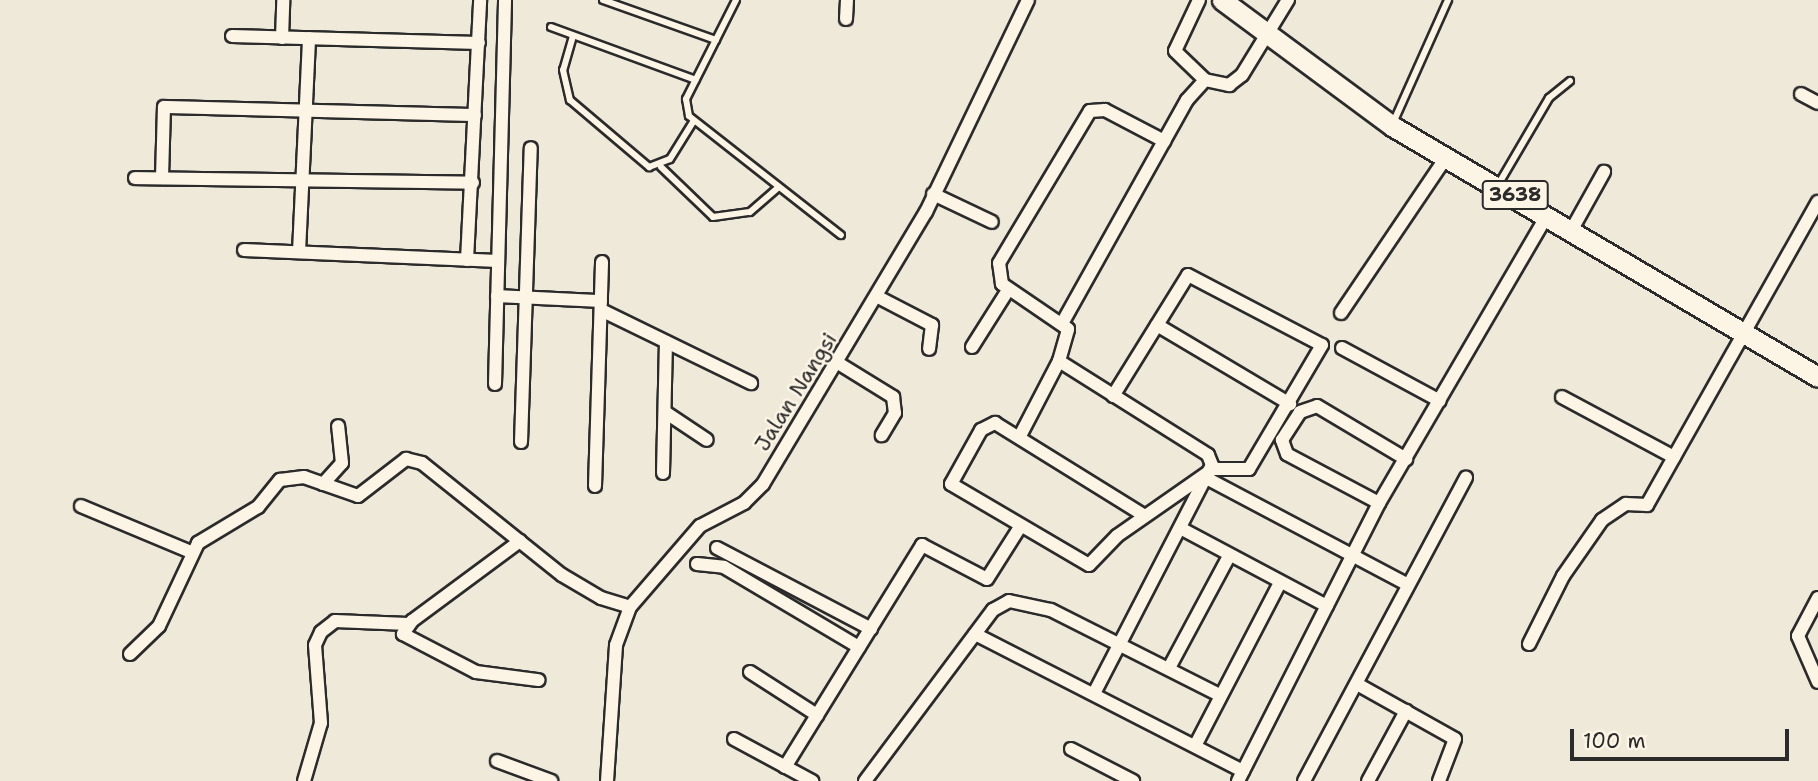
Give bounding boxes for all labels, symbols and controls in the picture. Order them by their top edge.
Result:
road number: 3638 [1480,180,1550,210]
street label: Jalan Nangsi [750,328,842,456]
scale bar [1573,714,1792,758]
text: 100 m [1583,727,1646,755]

